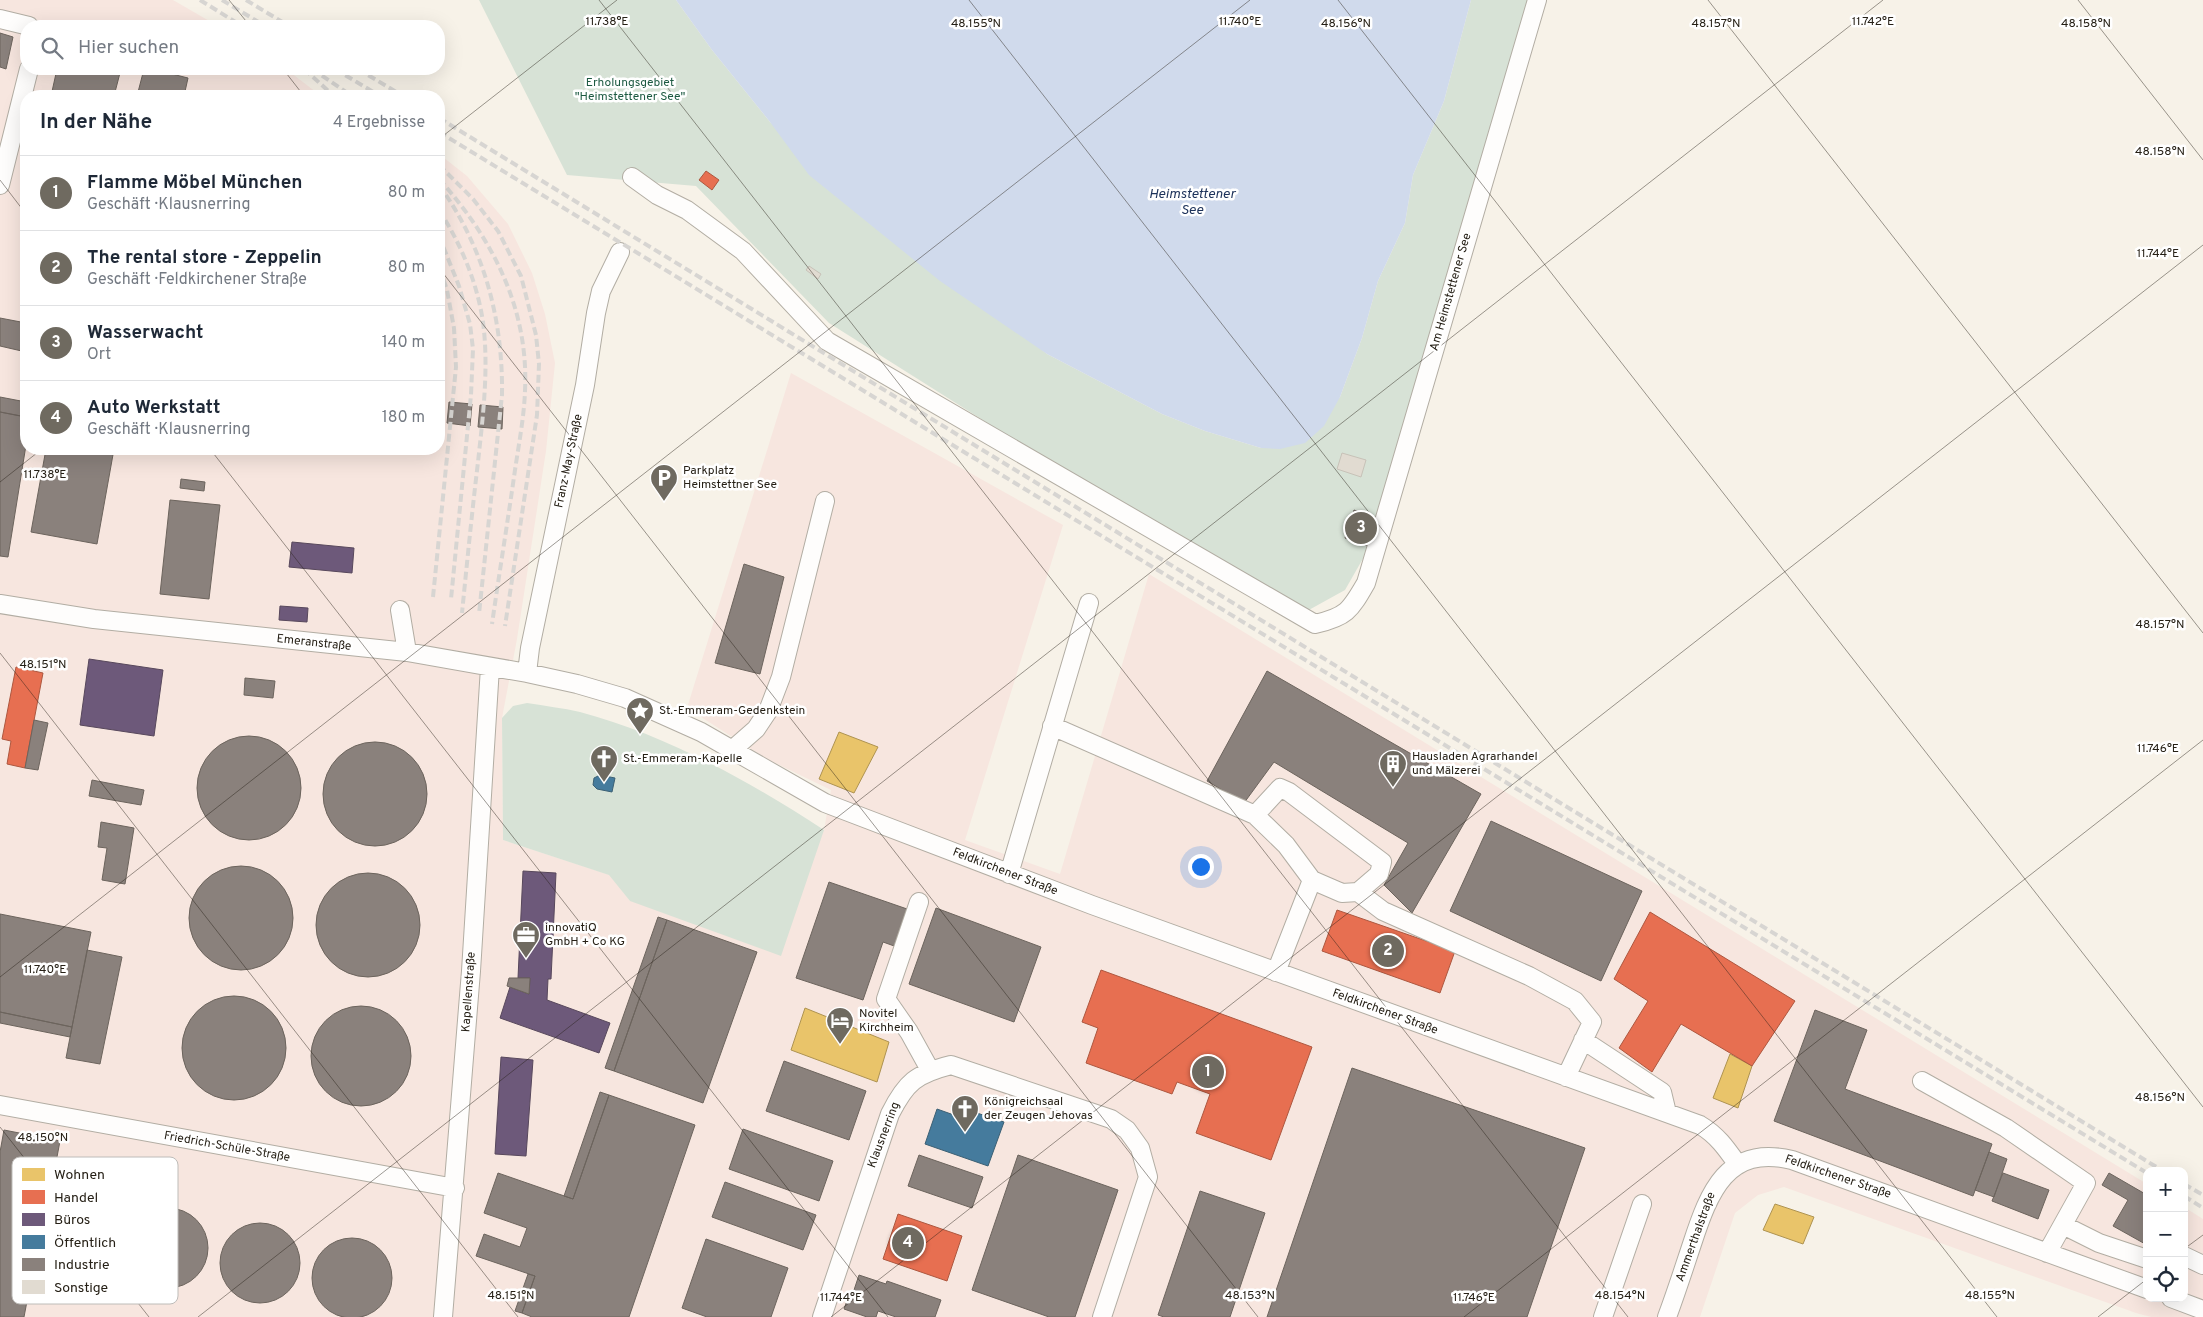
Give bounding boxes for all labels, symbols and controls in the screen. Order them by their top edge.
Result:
text: 11.738°E [585,14,629,30]
text: 11.740°E [1219,14,1261,30]
text: 11.742°E [1852,14,1894,30]
text: 48.155°N [951,16,1001,32]
text: 48.156°N [1321,16,1371,32]
text: 48.157°N [1692,16,1740,32]
text: 48.158°N [2061,16,2111,32]
search box [20,20,445,75]
icon: search [38,34,66,62]
text: Hier suchen [78,36,179,60]
park label: Erholungsgebiet "Heimstettener See" [575,75,685,105]
text: In der Nähe [40,109,152,136]
text: 4 Ergebnisse [333,113,425,133]
text: 48.158°N [2135,144,2185,160]
text: Flamme Möbel München [87,171,303,195]
text: 1 [53,183,59,203]
text: 80 m [388,183,425,203]
water label: Heimstettener See [1149,186,1237,219]
text: Geschäft · Klausnerring [87,195,251,215]
street label: Am Heimstettener See [1427,231,1475,353]
text: The rental store - Zeppelin [87,246,322,270]
text: 11.744°E [2137,246,2179,262]
text: 2 [51,258,61,278]
text: 80 m [388,258,425,278]
text: Geschäft · Feldkirchener Straße [87,270,307,290]
text: Wasserwacht [87,321,203,345]
text: 3 [51,333,61,353]
text: 140 m [382,333,425,353]
text: Ort [87,345,111,365]
text: Auto Werkstatt [87,396,221,420]
text: 4 [51,408,61,428]
text: 180 m [382,408,425,428]
street label: Franz-May-Straße [551,413,587,509]
text: Geschäft · Klausnerring [87,420,251,440]
parking icon: Parkplatz Heimstettner See [649,463,679,502]
place label: Parkplatz Heimstettner See [683,463,777,493]
text: 11.738°E [23,467,67,483]
pin: 3 [1345,509,1377,547]
text: 48.157°N [2136,617,2184,633]
street label: Emeranstraße [276,631,352,655]
text: 48.151°N [19,657,67,673]
place icon: St.-Emmeram-Gedenkstein [625,696,655,735]
place label: St.-Emmeram-Gedenkstein [659,703,805,719]
text: 11.746°E [2137,741,2179,757]
church icon: St.-Emmeram-Kapelle [589,744,619,783]
building icon: Hausladen Agrarhandel und Mälzerei [1378,749,1408,788]
place label: Hausladen Agrarhandel und Mälzerei [1412,749,1538,779]
place label: St.-Emmeram-Kapelle [623,751,742,767]
street label: Feldkirchener Straße [950,845,1060,899]
your location [1188,854,1214,880]
office icon: innovatiQ GmbH + Co KG [511,920,541,959]
place label: innovatiQ GmbH + Co KG [545,920,625,950]
pin: 2 [1372,932,1404,970]
street label: Kapellenstraße [458,951,480,1033]
text: 11.740°E [24,962,66,978]
street label: Feldkirchener Straße [1330,985,1440,1039]
hotel icon: Novitel Kirchheim [825,1006,855,1045]
place label: Novitel Kirchheim [859,1006,914,1036]
pin: 1 [1192,1053,1224,1091]
text: 48.156°N [2135,1090,2185,1106]
church icon: Königreichsaal der Zeugen Jehovas [950,1094,980,1133]
place label: Königreichsaal der Zeugen Jehovas [984,1094,1093,1124]
street label: Klausnerring [864,1100,904,1170]
street label: Friedrich-Schüle-Straße [163,1128,291,1166]
text: 48.150°N [18,1130,68,1146]
street label: Feldkirchener Straße [1783,1151,1893,1203]
legend [12,1157,178,1304]
text: Wohnen [54,1167,105,1184]
map controls [2143,1167,2188,1302]
button: + [2143,1167,2188,1212]
text: Handel [54,1190,98,1207]
street label: Ammerthalstraße [1672,1190,1720,1284]
text: Büros [54,1212,90,1229]
button: − [2143,1212,2188,1257]
pin: 4 [892,1224,924,1262]
text: Öffentlich [54,1234,116,1252]
text: Industrie [54,1257,109,1274]
button: locate [2143,1257,2188,1302]
text: Sonstige [54,1280,108,1297]
text: 48.151°N [487,1288,535,1304]
text: 48.153°N [1225,1288,1275,1304]
text: 48.154°N [1595,1288,1645,1304]
text: 48.155°N [1965,1288,2015,1304]
text: 11.744°E [820,1290,862,1306]
text: 11.746°E [1453,1290,1495,1306]

